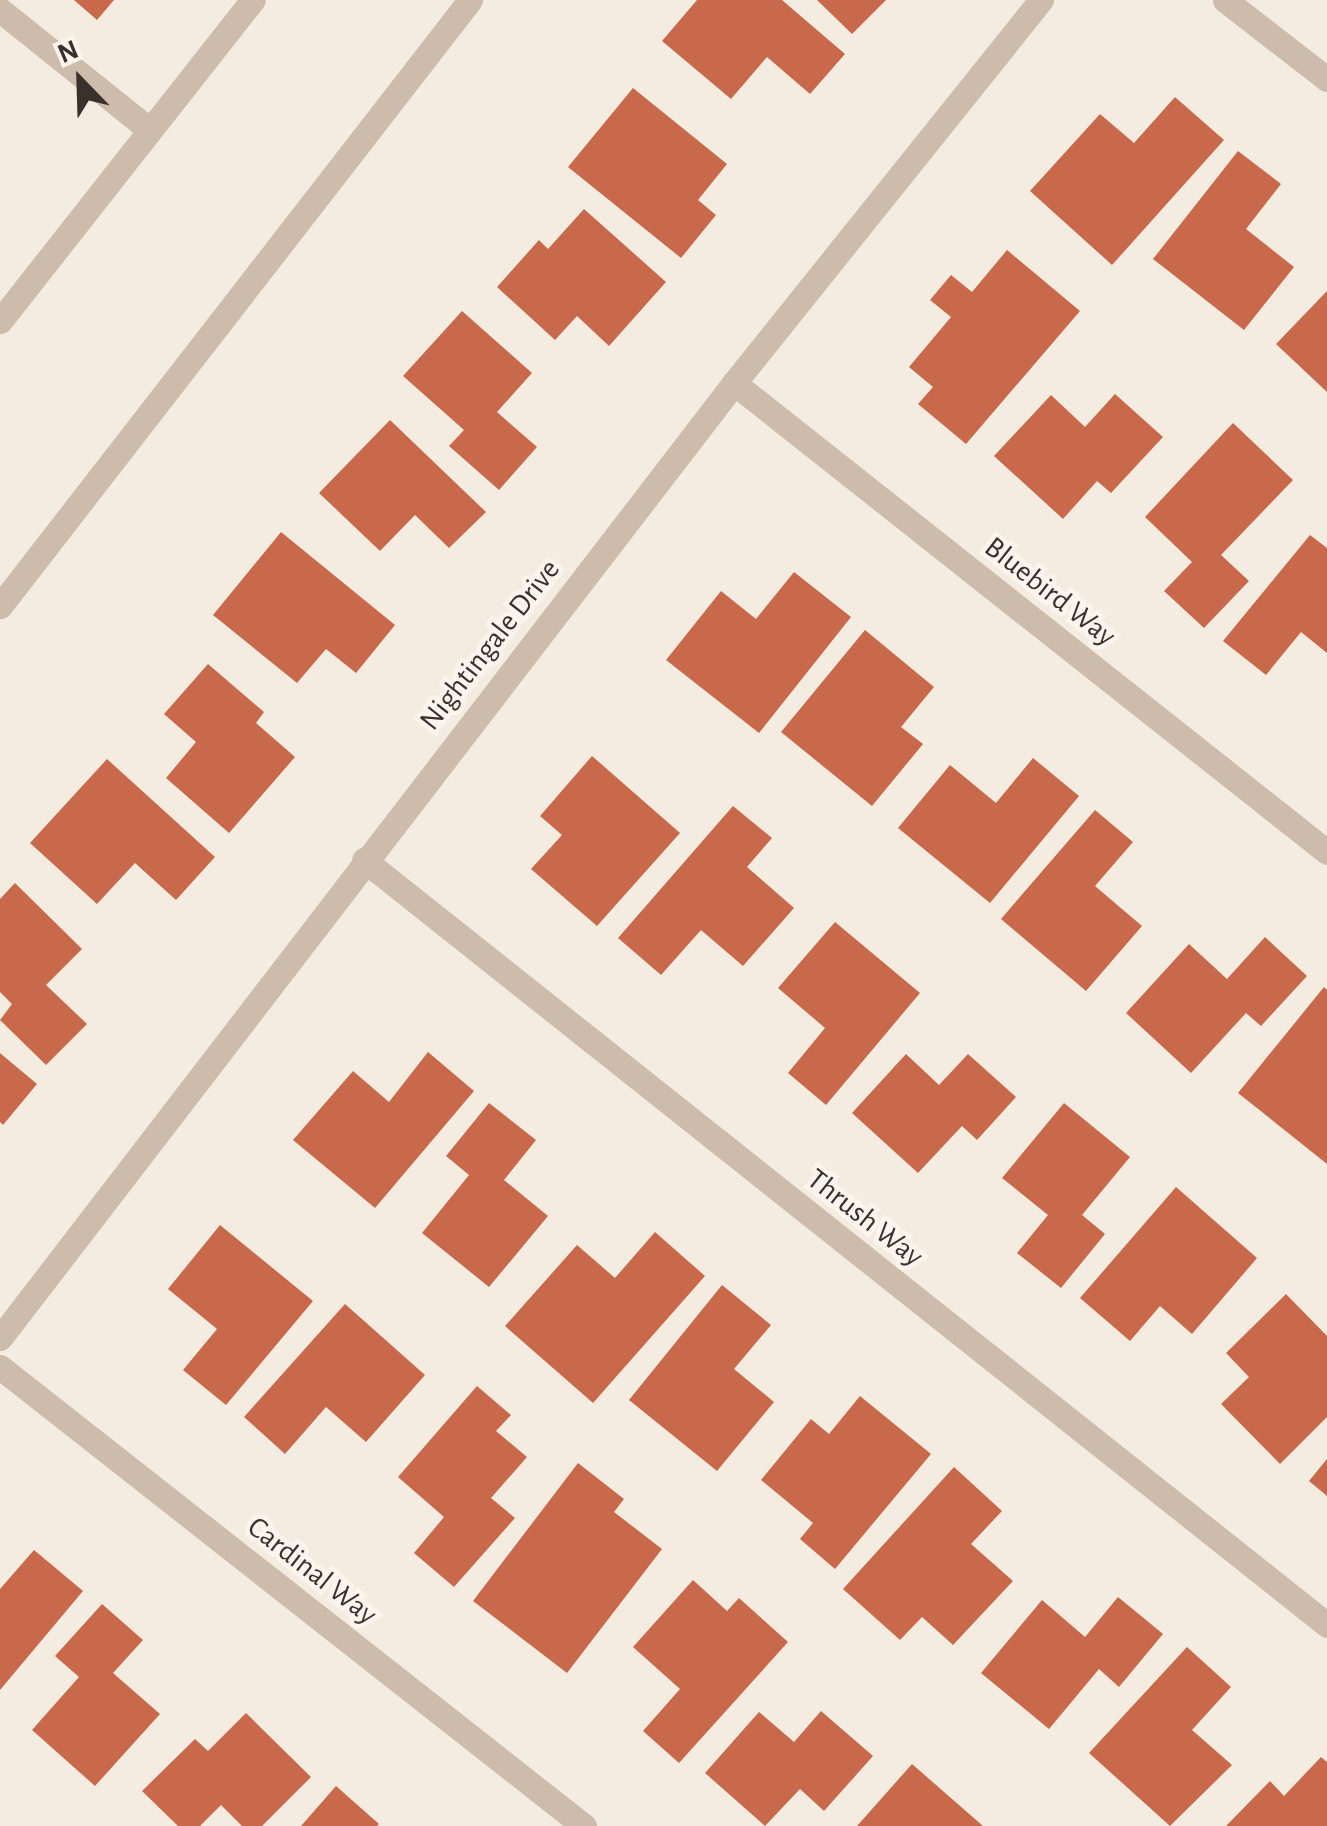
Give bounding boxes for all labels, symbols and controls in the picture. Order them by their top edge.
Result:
north arrow [30,30,130,130]
text: N [54,36,83,69]
street label: Bluebird Way [977,530,1123,654]
street label: Nightingale Drive [412,552,568,738]
street label: Thrush Way [800,1161,930,1275]
street label: Cardinal Way [240,1509,384,1633]

